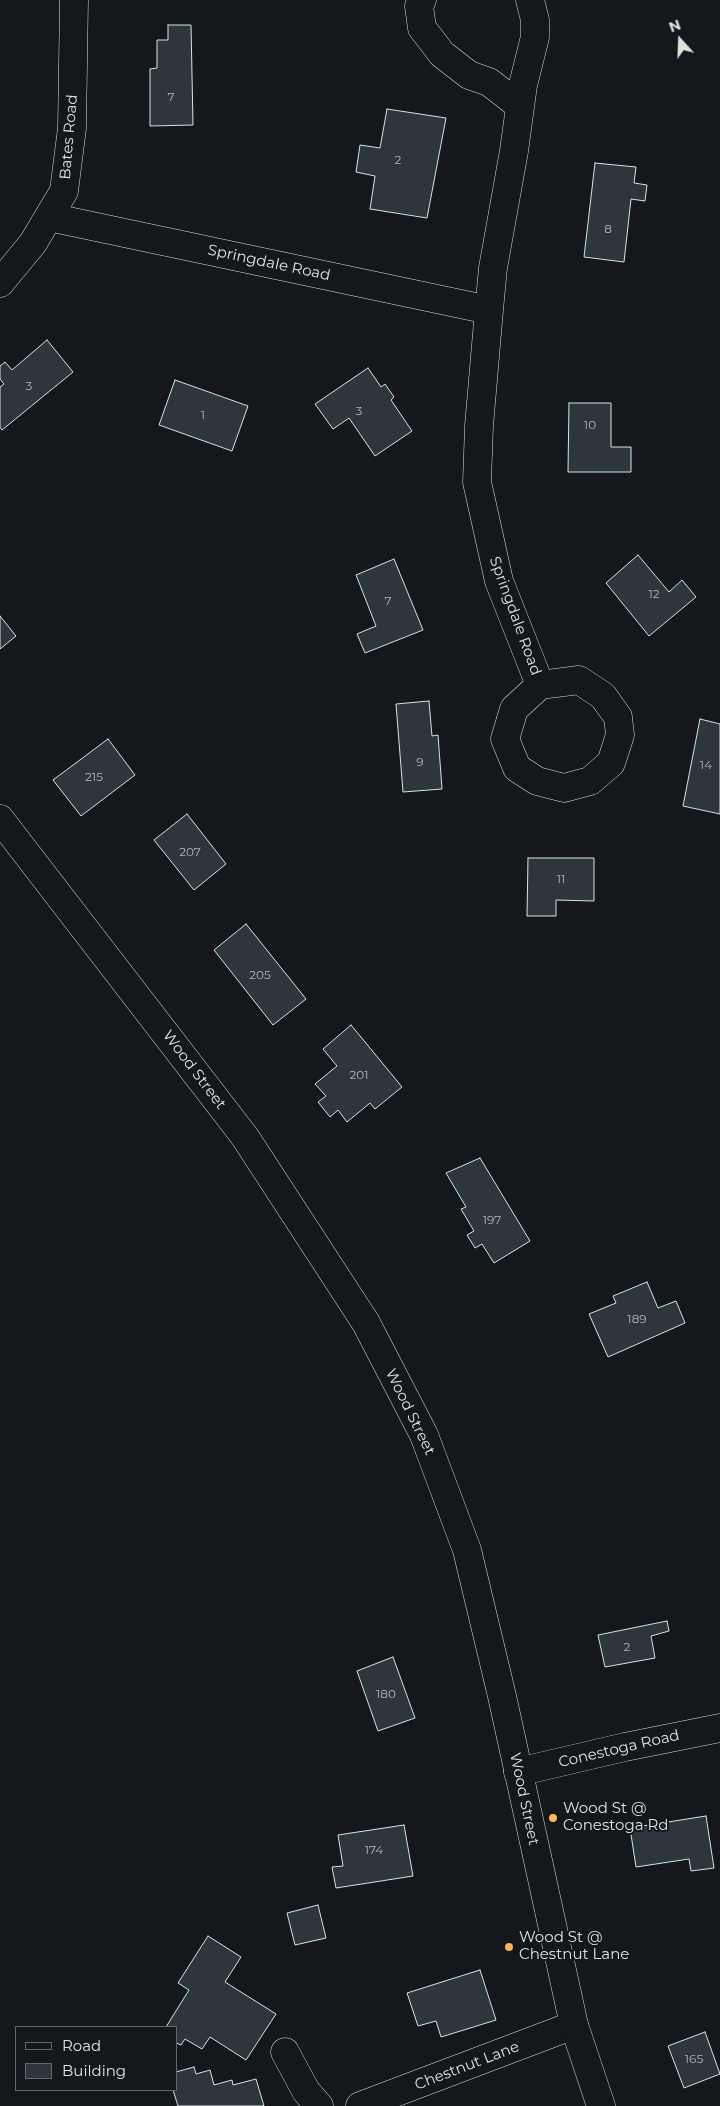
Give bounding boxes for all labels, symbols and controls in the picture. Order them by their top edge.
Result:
north arrow [655,15,705,65]
text: N [666,16,683,36]
house number: 7 [167,90,175,104]
street label: Bates Road [56,94,82,180]
house number: 2 [395,153,401,167]
house number: 8 [604,222,612,236]
street label: Springdale Road [206,241,332,285]
house number: 3 [26,379,32,393]
house number: 3 [356,404,362,418]
house number: 1 [201,408,205,422]
house number: 10 [584,418,596,432]
street label: Springdale Road [485,554,545,678]
house number: 12 [648,587,660,601]
house number: 7 [384,594,392,608]
house number: 9 [416,755,424,769]
house number: 14 [700,758,712,772]
house number: 215 [85,770,103,784]
house number: 207 [179,845,201,859]
house number: 11 [557,872,565,886]
house number: 205 [249,968,271,982]
street label: Wood Street [158,1027,230,1113]
house number: 201 [349,1068,369,1082]
house number: 197 [483,1213,501,1227]
house number: 189 [627,1312,647,1326]
street label: Wood Street [381,1366,439,1458]
house number: 2 [624,1640,630,1654]
house number: 180 [376,1687,396,1701]
street label: Conestoga Road [557,1726,681,1772]
street label: Wood Street [505,1751,543,1847]
place label: Wood St @ Conestoga Rd [563,1800,669,1835]
marker: Wood St @ Conestoga Rd [547,1812,559,1824]
house number: 174 [365,1843,383,1857]
place label: Wood St @ Chestnut Lane [519,1929,629,1964]
marker: Wood St @ Chestnut Lane [503,1941,515,1953]
legend [15,2026,178,2091]
text: Road [62,2036,101,2055]
street label: Chestnut Lane [412,2038,522,2094]
house number: 165 [685,2052,703,2066]
text: Building [62,2061,126,2080]

